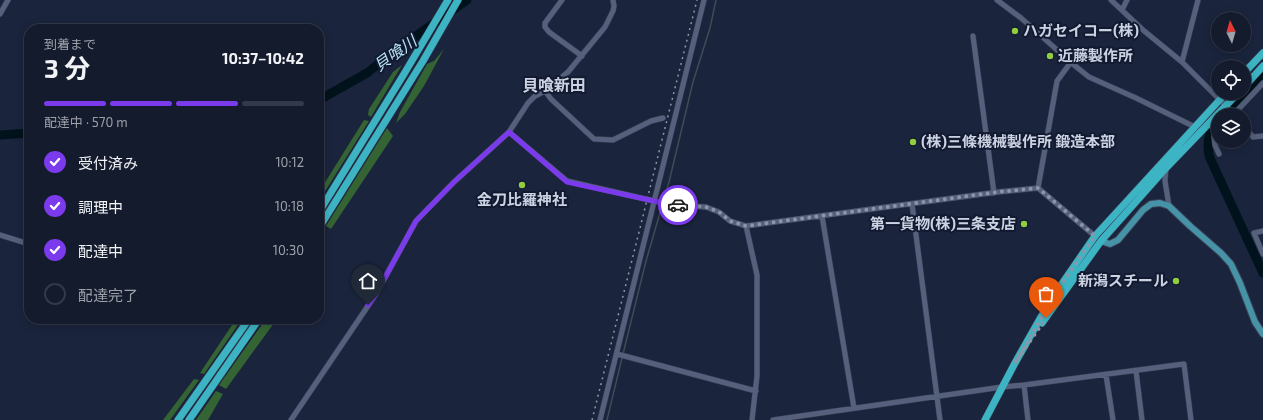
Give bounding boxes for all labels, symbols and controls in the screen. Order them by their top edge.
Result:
north arrow [1211,12,1251,52]
map controls [1211,12,1251,148]
place label: ハガセイコー(株) [1023,21,1139,39]
marker: ハガセイコー(株) [1010,26,1020,36]
water label: 貝喰川 [370,30,421,74]
text: 到着まで [44,36,96,52]
place label: 近藤製作所 [1058,46,1133,64]
text: 10:37–10:42 [222,49,304,67]
marker: 近藤製作所 [1045,51,1055,61]
text: 3 分 [44,52,90,83]
button: locate [1211,60,1251,100]
district label: 貝喰新田 [522,75,586,94]
button: layers [1211,108,1251,148]
text: 配達中 · 570 m [44,114,128,130]
place label: (株)三條機械製作所 鍛造本部 [921,132,1115,150]
marker: (株)三條機械製作所 鍛造本部 [908,137,918,147]
icon: check [44,151,66,173]
text: 受付済み [78,154,138,172]
text: 10:12 [275,154,304,170]
marker: 金刀比羅神社 [517,180,527,190]
courier [658,185,698,225]
place label: 金刀比羅神社 [477,190,567,208]
icon: car [667,194,689,216]
icon: check [44,195,66,217]
text: 調理中 [78,198,123,216]
text: 10:18 [275,198,304,214]
place label: 第一貨物(株)三条支店 [870,214,1016,232]
marker: 第一貨物(株)三条支店 [1019,219,1029,229]
icon: check [44,239,66,261]
text: 配達中 [78,242,123,260]
text: 10:30 [273,242,304,258]
pin [351,264,385,305]
icon: home [357,270,379,292]
place label: 新潟スチール [1078,271,1168,289]
marker: 新潟スチール [1171,276,1181,286]
pin [1029,277,1063,318]
icon: bag [1035,283,1057,305]
text: 配達完了 [78,286,138,304]

